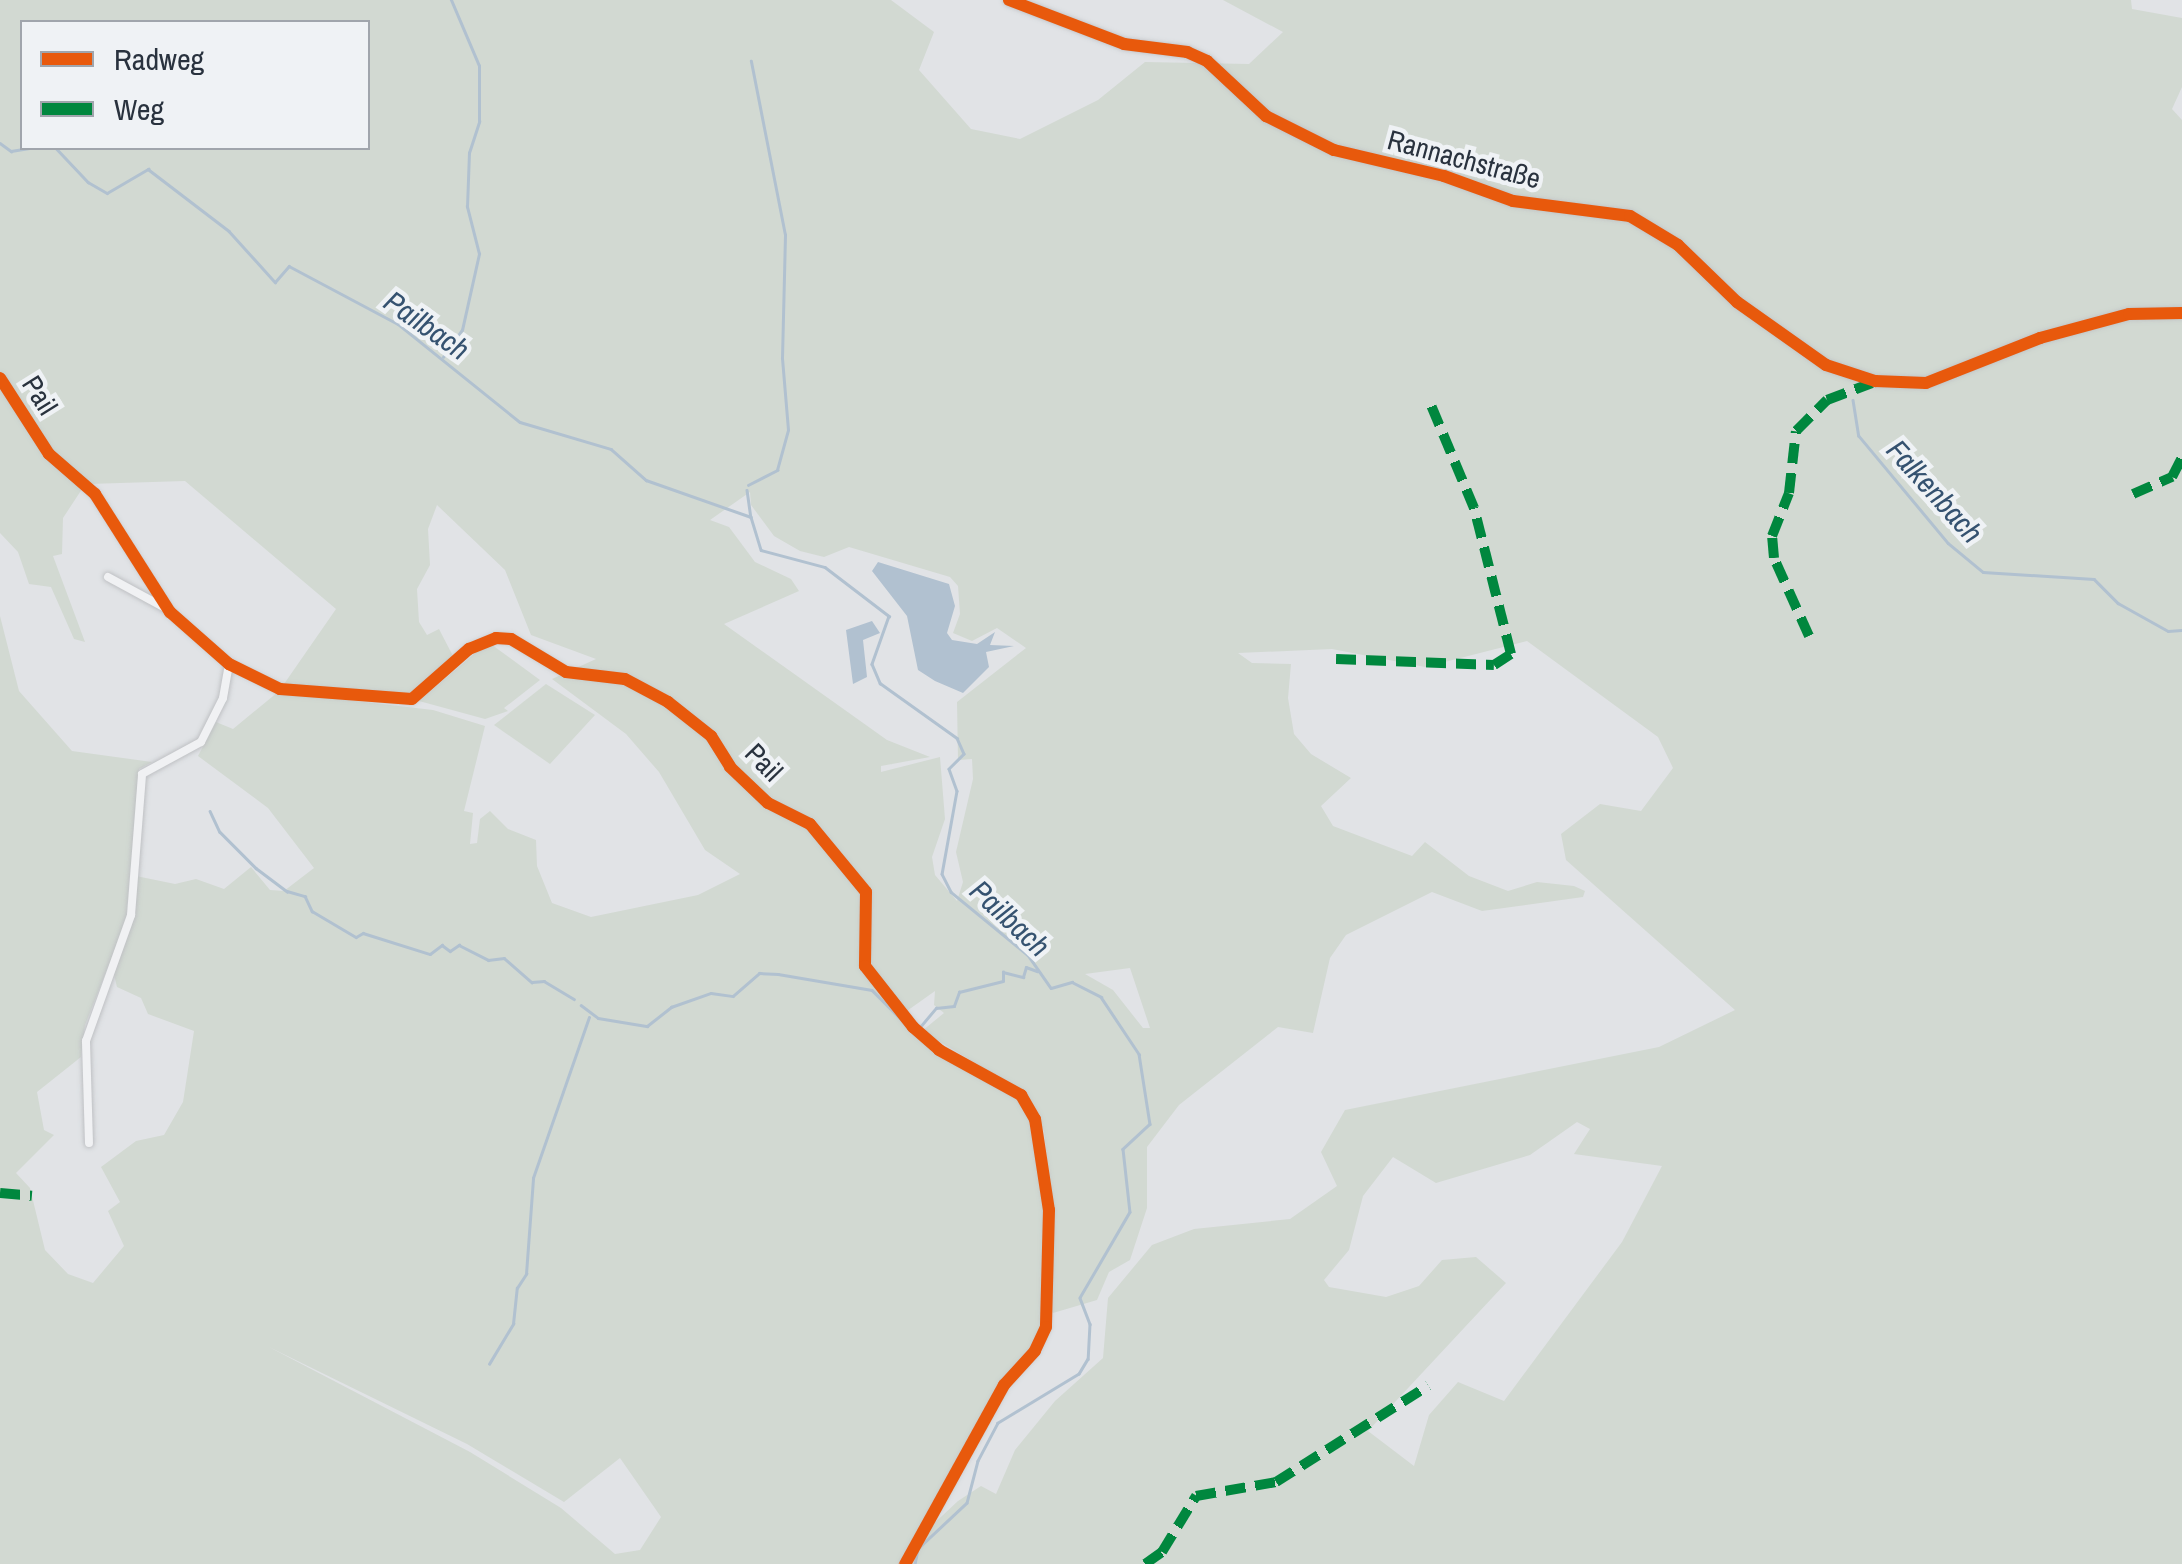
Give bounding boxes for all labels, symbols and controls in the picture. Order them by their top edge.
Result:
legend [20,20,370,150]
text: Radweg [114,39,204,79]
text: Weg [114,89,164,129]
street label: Rannachstraße [1384,122,1544,196]
water label: Pailbach [377,283,477,367]
street label: Pail [15,369,65,421]
water label: Falkenbach [1879,432,1991,550]
street label: Pail [738,736,790,788]
water label: Pailbach [963,872,1057,964]

